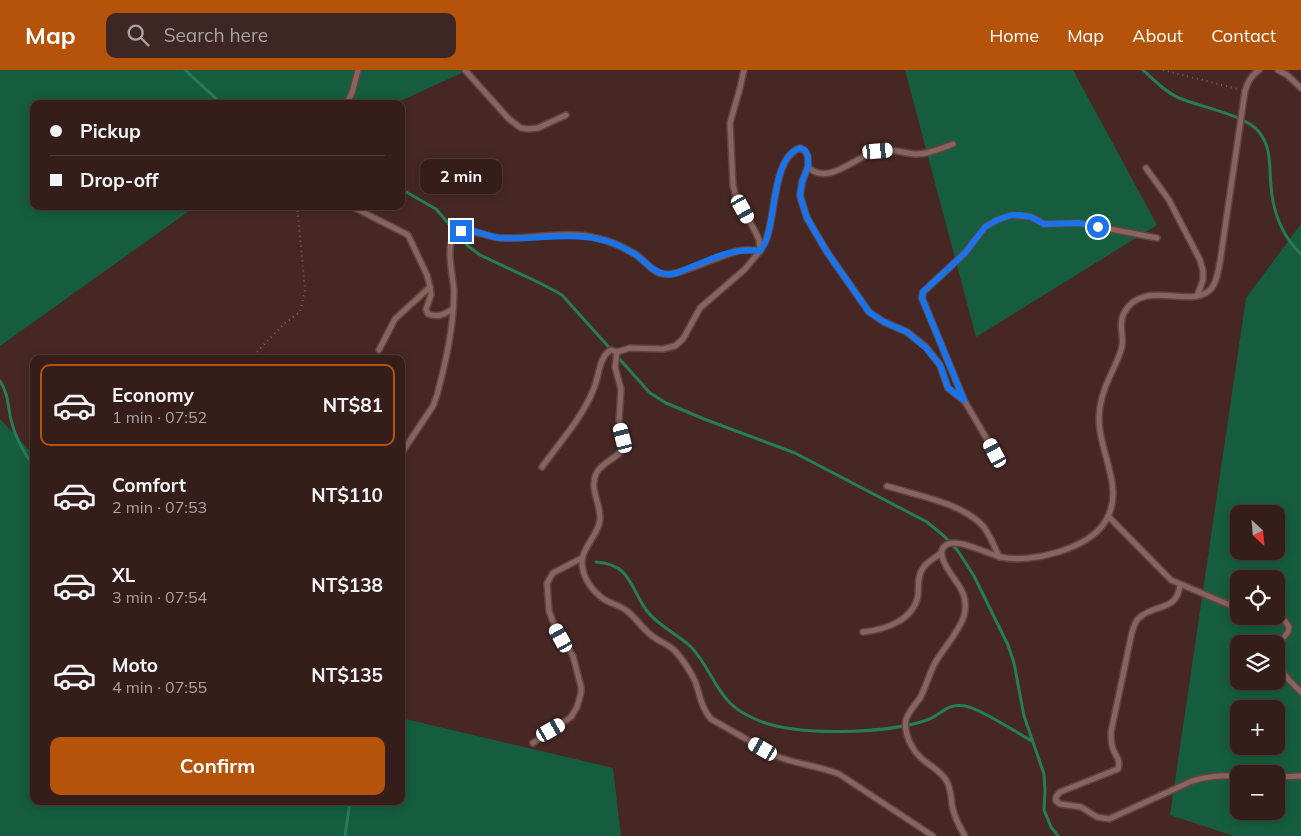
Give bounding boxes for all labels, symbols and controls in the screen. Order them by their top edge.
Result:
search box [106,13,456,58]
text: Map [25,20,76,50]
icon: search [124,21,152,49]
text: Search here [164,23,268,47]
text: Home [989,24,1039,47]
text: Map [1067,24,1104,47]
text: About [1132,24,1183,47]
text: Contact [1211,24,1276,47]
text: Pickup [80,119,141,143]
car [862,142,893,160]
callout: 2 min [420,159,502,194]
text: 2 min [440,166,482,186]
text: Drop-off [80,168,158,192]
car [729,192,756,226]
route start [1087,216,1109,238]
route end [450,220,472,242]
icon: car [52,383,97,428]
text: Economy [112,383,194,407]
text: NT$81 [323,393,383,417]
text: 1 min · 07:52 [112,407,207,427]
car [612,422,633,454]
car [981,436,1008,470]
icon: car [52,473,97,518]
text: Comfort [112,473,186,497]
text: NT$110 [311,483,383,507]
text: 2 min · 07:53 [112,497,207,517]
north arrow [1230,505,1285,560]
map controls [1230,505,1285,820]
icon: car [52,563,97,608]
text: XL [112,563,135,587]
button: locate [1230,570,1285,625]
text: NT$138 [311,573,383,597]
text: 3 min · 07:54 [112,587,207,607]
car [547,621,574,655]
button: layers [1230,635,1285,690]
icon: car [52,653,97,698]
text: Moto [112,653,158,677]
text: NT$135 [311,663,383,687]
text: 4 min · 07:55 [112,677,207,697]
button: + [1230,700,1285,755]
car [534,716,567,744]
car [746,735,779,763]
button: Confirm [50,737,385,795]
button: − [1230,765,1285,820]

